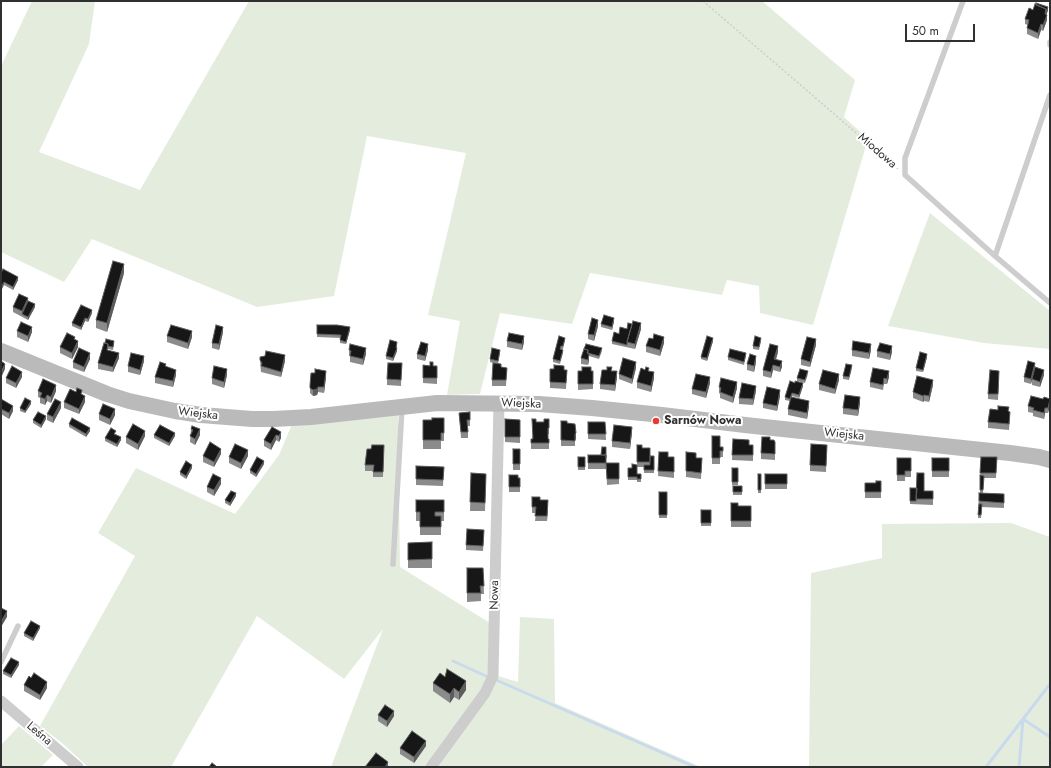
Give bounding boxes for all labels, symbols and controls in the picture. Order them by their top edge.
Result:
scale bar [907,16,977,42]
text: 50 m [912,22,939,40]
street label: Miodowa [855,130,899,172]
street label: Wiejska [501,396,541,412]
street label: Wiejska [177,404,219,424]
place label: Sarnów Nowa [664,414,741,428]
marker: Sarnów Nowa [651,416,661,426]
street label: Wiejska [823,426,865,444]
street label: Nowa [488,580,502,610]
street label: Leśna [23,719,55,749]

